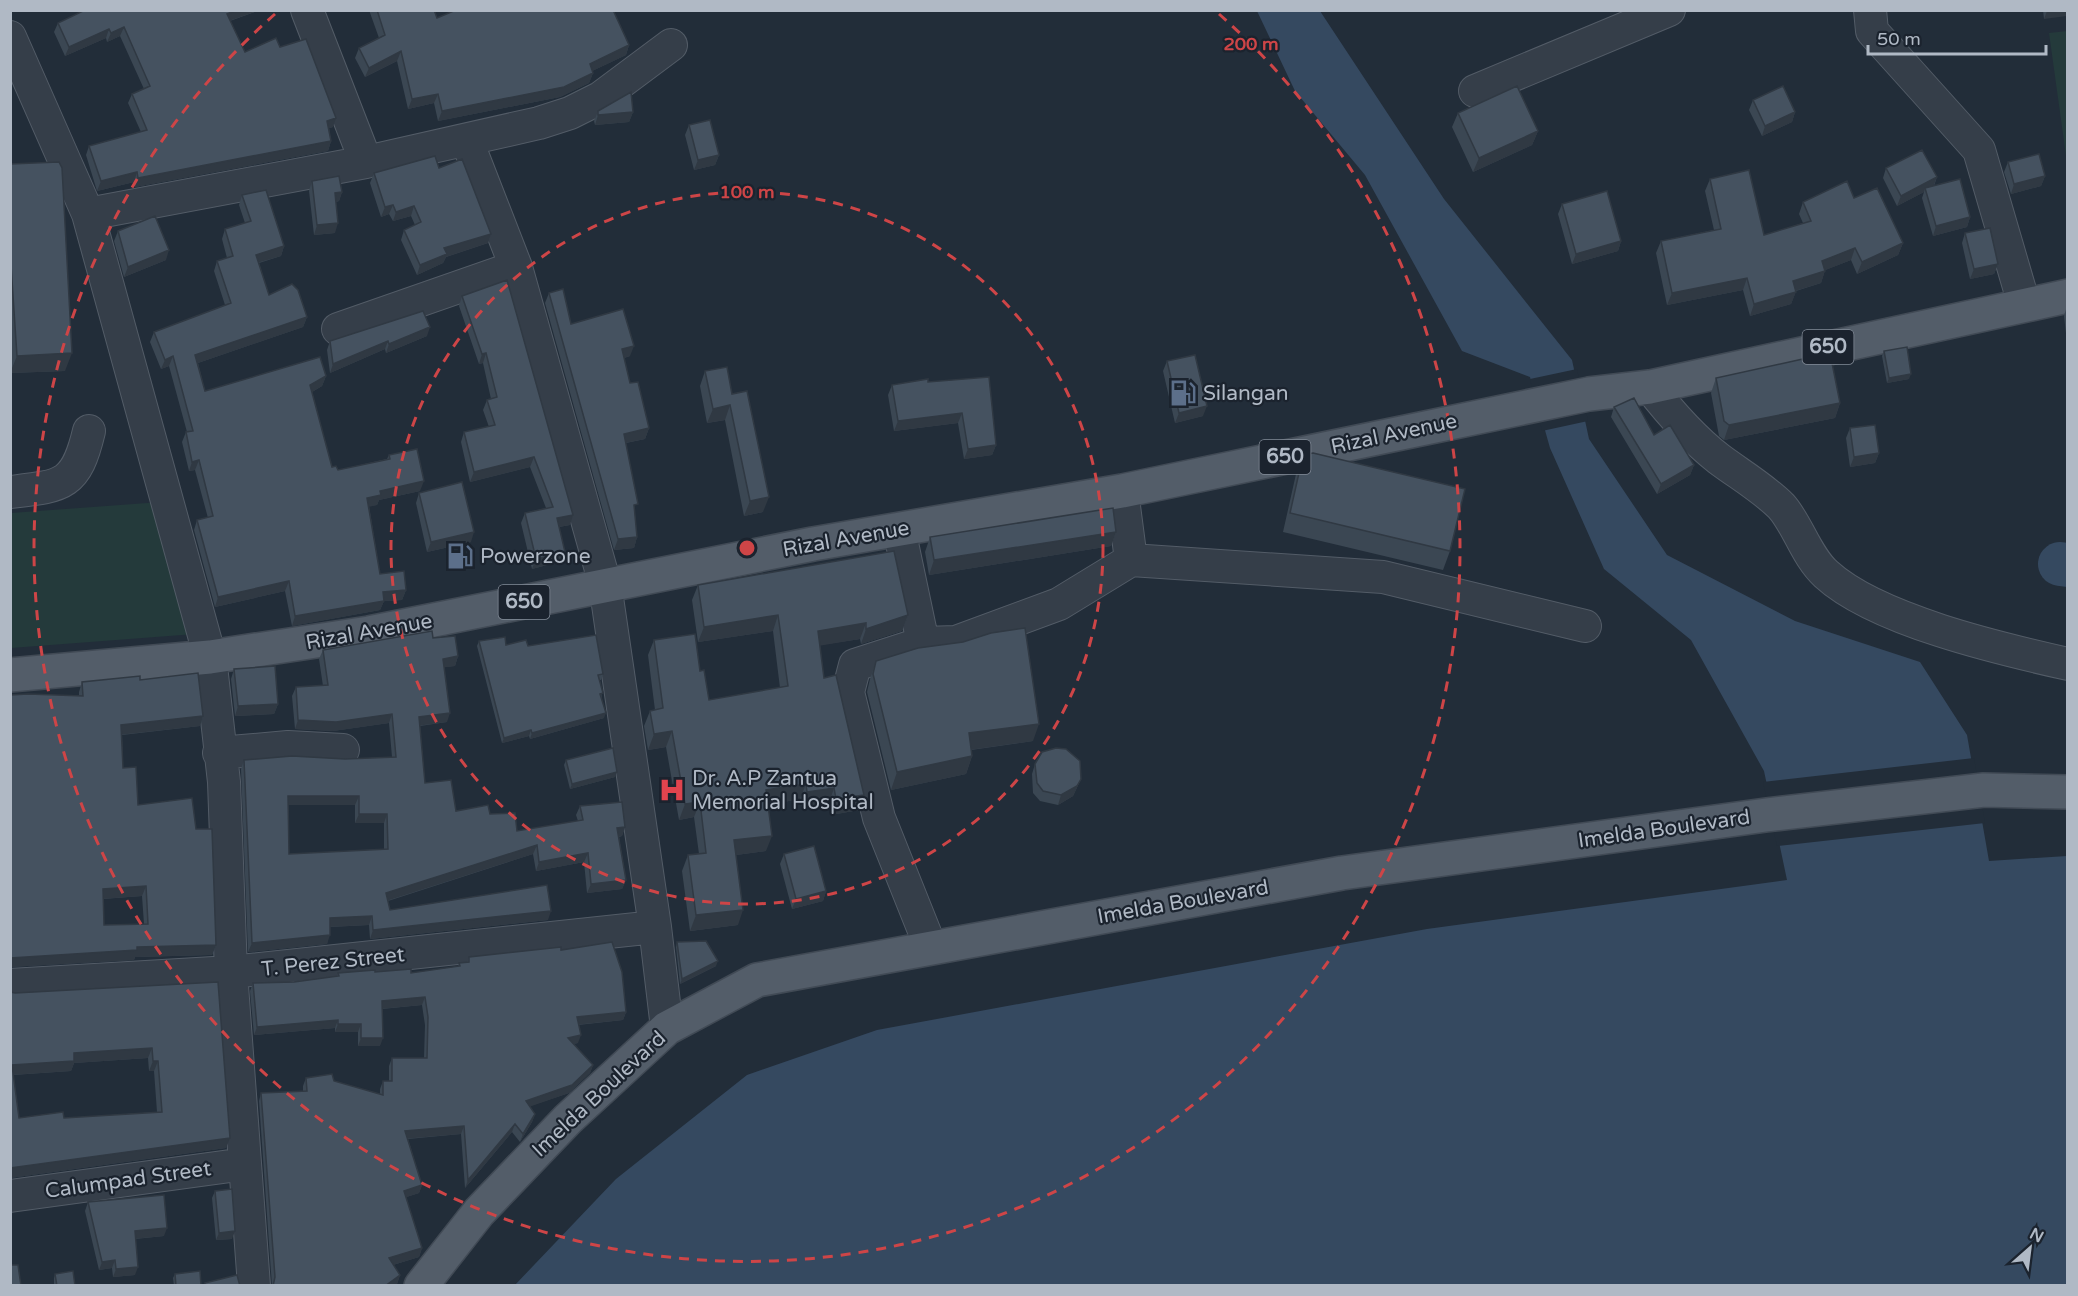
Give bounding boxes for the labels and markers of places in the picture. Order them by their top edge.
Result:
fuel station icon: Silangan [1168,378,1198,408]
place label: Silangan [1203,381,1289,406]
centre of rings [737,538,757,558]
fuel station icon: Powerzone [445,541,475,571]
place label: Powerzone [480,544,591,569]
place label: Dr. A.P Zantua Memorial Hospital [692,766,874,815]
hospital icon: Dr. A.P Zantua Memorial Hospital [657,775,687,805]

